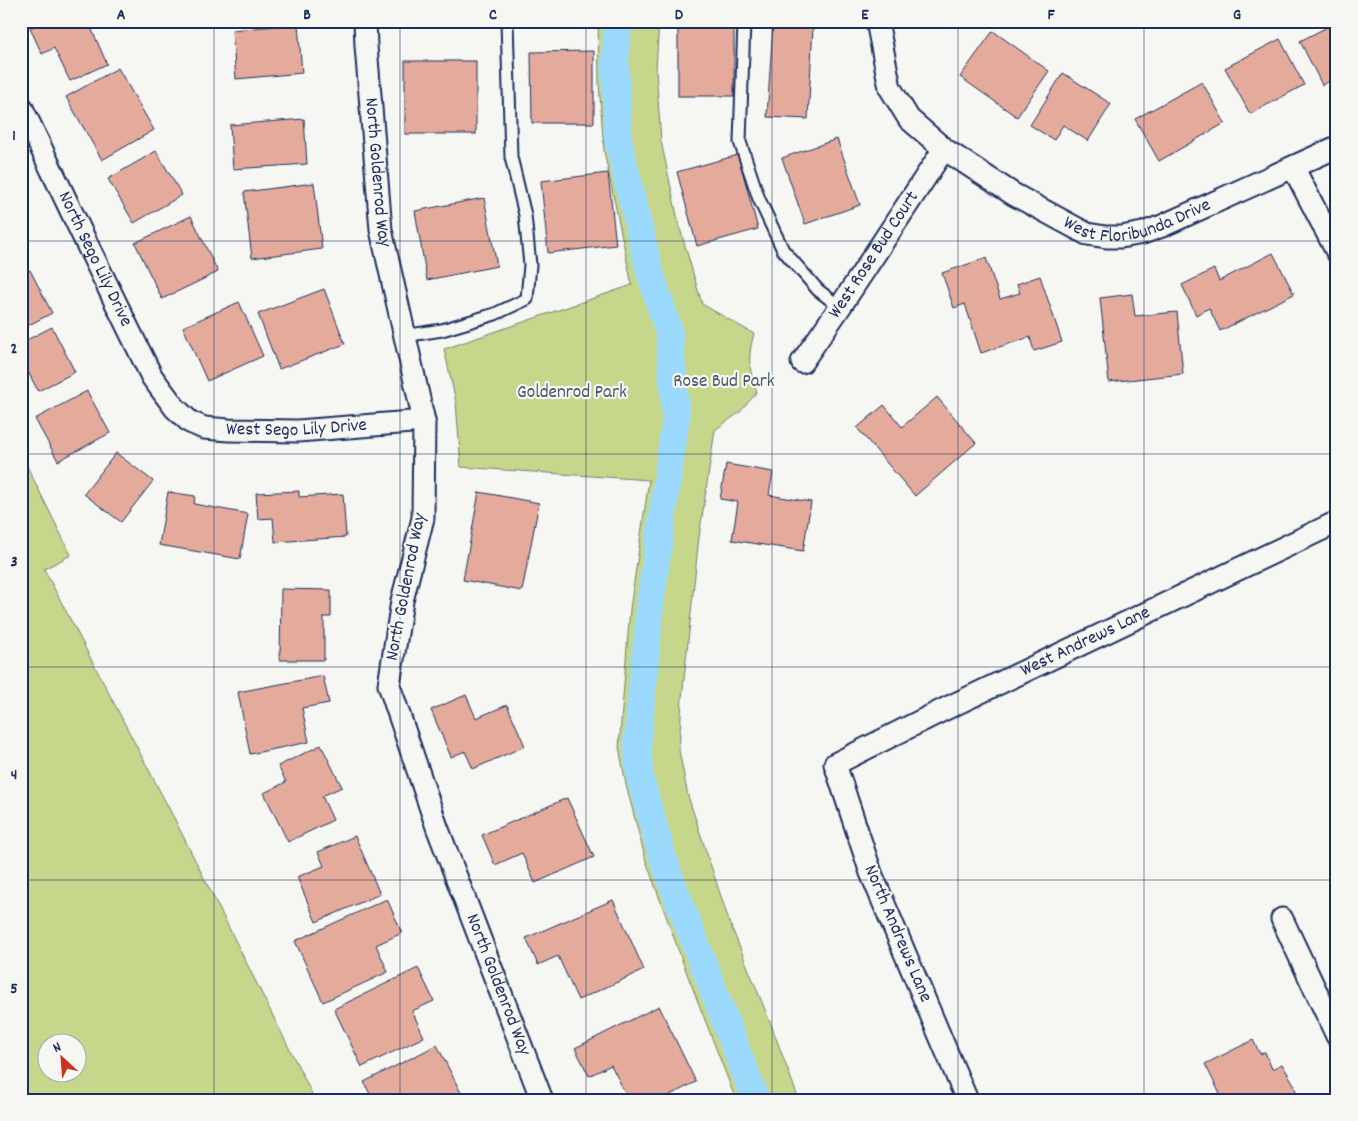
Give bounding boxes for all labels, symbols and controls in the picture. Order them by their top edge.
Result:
text: A [117,4,126,27]
text: B [303,4,311,27]
text: C [489,4,497,27]
text: D [675,4,684,27]
text: E [861,4,869,27]
text: F [1047,4,1055,27]
text: G [1233,4,1241,27]
street label: North Goldenrod Way [357,97,398,250]
text: 1 [12,125,16,148]
street label: West Rose Bud Court [822,186,926,324]
street label: North Sego Lily Drive [50,187,139,331]
street label: West Floribunda Drive [1058,192,1215,251]
text: 2 [11,338,18,361]
park label: Rose Bud Park [673,369,775,396]
park label: Goldenrod Park [517,380,627,407]
street label: West Sego Lily Drive [226,412,368,445]
street label: North Goldenrod Way [379,511,435,663]
text: 3 [10,551,18,574]
street label: West Andrews Lane [1016,599,1155,684]
text: 4 [11,764,17,787]
street label: North Andrews Lane [856,861,938,1007]
street label: North Goldenrod Way [458,910,537,1060]
text: 5 [10,978,18,1001]
north arrow [38,1034,88,1084]
text: N [50,1038,65,1059]

